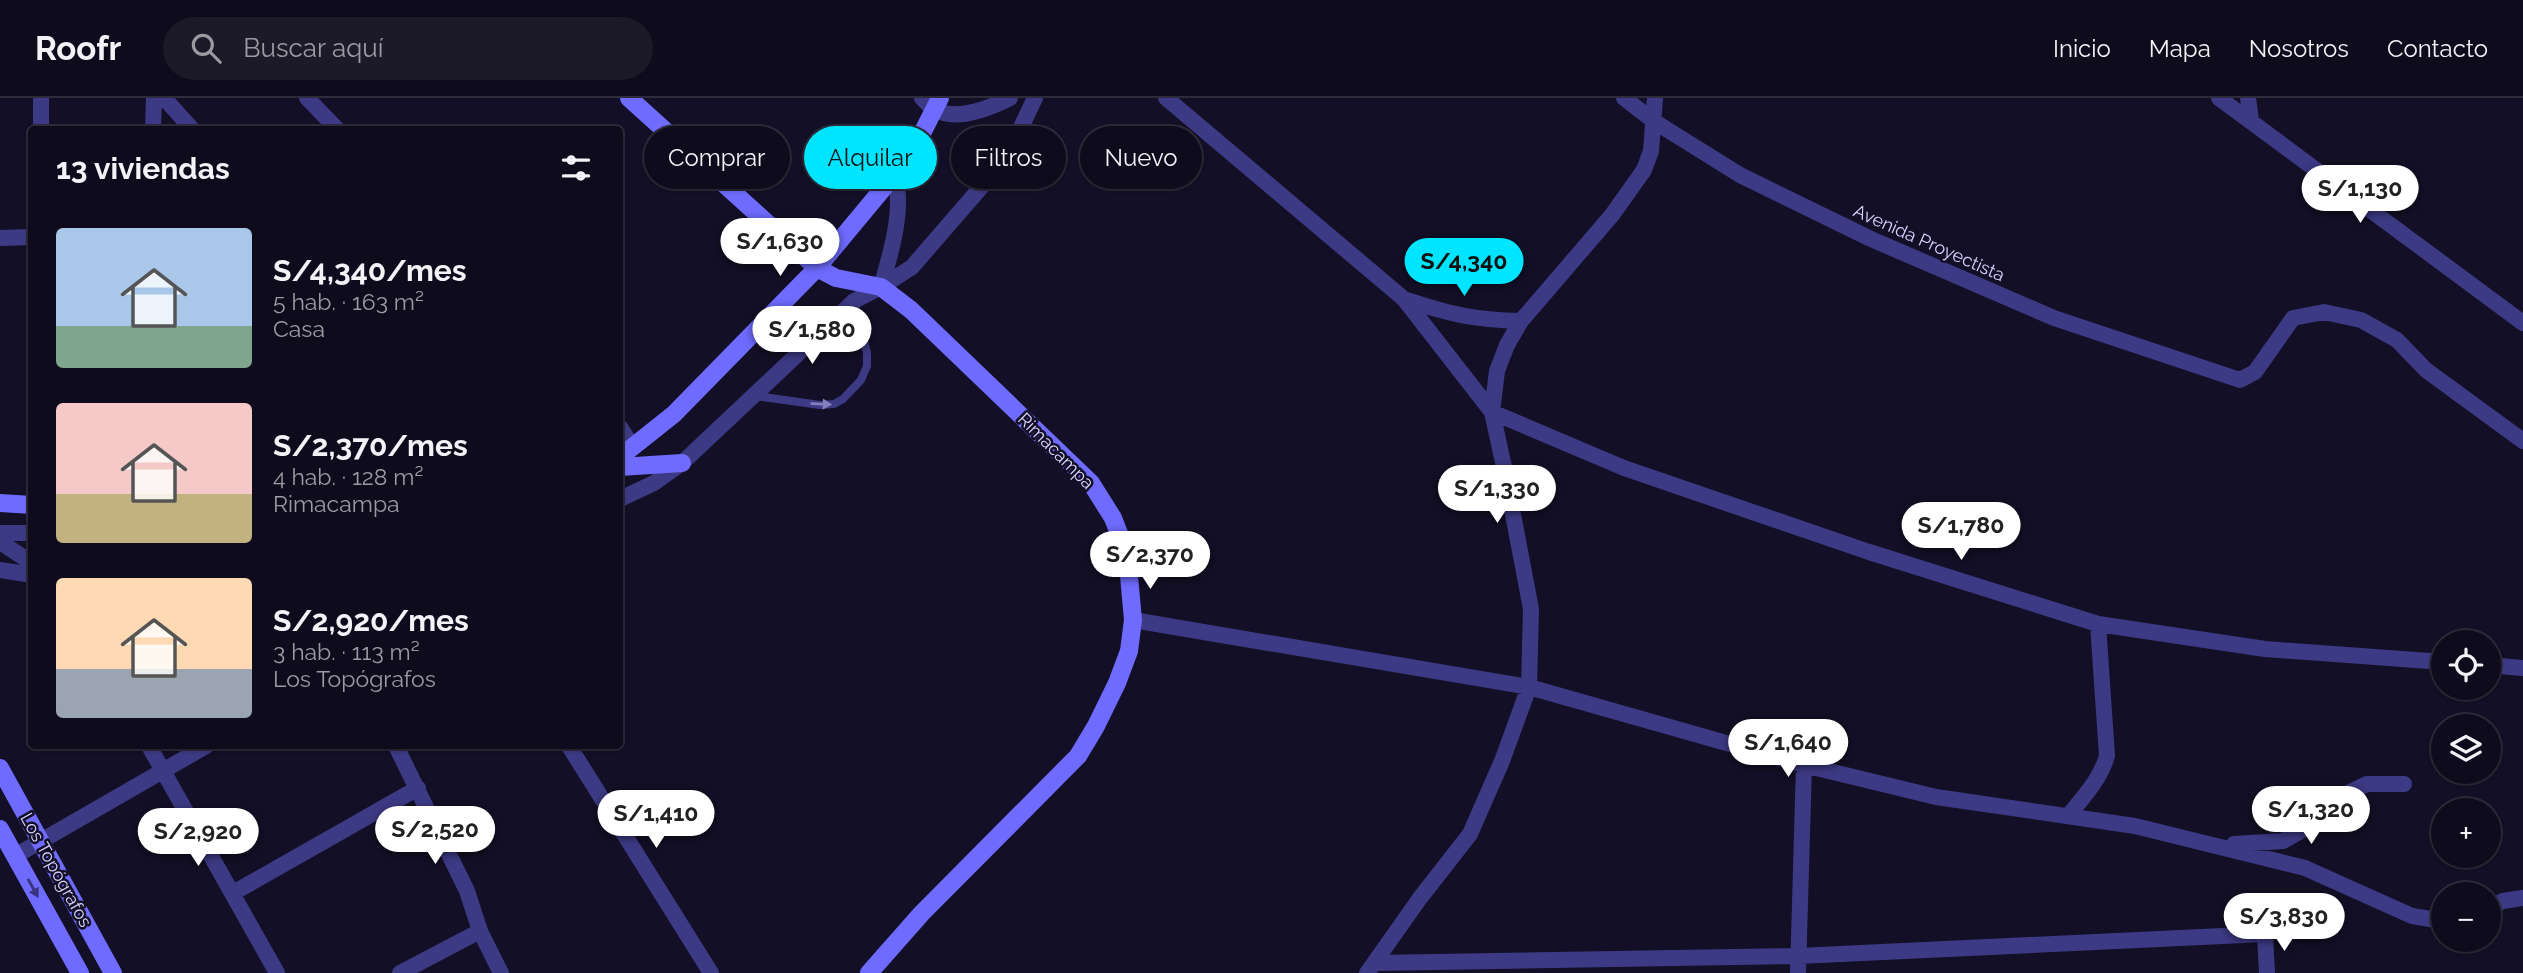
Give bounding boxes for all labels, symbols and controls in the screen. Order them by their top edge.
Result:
search box [163,17,653,80]
text: Roofr [35,29,121,68]
icon: search [187,29,225,67]
text: Buscar aquí [243,33,383,63]
text: Inicio [2053,34,2111,63]
text: Mapa [2149,34,2211,63]
text: Nosotros [2249,34,2349,63]
text: Contacto [2387,34,2488,63]
chip: Comprar [644,126,790,189]
chip: Alquilar [804,126,937,189]
chip: Filtros [951,126,1066,189]
chip: Nuevo [1080,126,1202,189]
icon: filters [557,149,595,187]
text: 13 viviendas [56,151,230,186]
pin: S/1,130 [2295,166,2425,225]
text: S/1,130 [2318,174,2402,201]
street label: Avenida Proyectista [1850,200,2008,285]
pin: S/1,630 [715,218,845,278]
text: S/1,630 [736,227,824,254]
pin: S/4,340 [1399,238,1529,298]
text: S/4,340 [1421,247,1507,274]
text: S/4,340/mes [273,253,467,288]
icon: home [112,256,196,340]
text: 5 hab. · 163 m² [273,288,424,315]
pin: S/1,580 [747,306,877,366]
text: Casa [273,315,325,342]
text: S/1,580 [768,315,856,342]
one-way arrow [810,398,832,410]
street label: Rimacampa [1014,408,1099,493]
text: S/2,370/mes [273,428,468,463]
icon: home [112,431,196,515]
text: 4 hab. · 128 m² [273,463,423,490]
pin: S/1,330 [1432,466,1562,525]
text: S/1,330 [1454,474,1540,501]
text: Rimacampa [273,490,400,517]
pin: S/1,780 [1896,503,2026,562]
text: S/1,780 [1918,511,2004,538]
pin: S/2,370 [1085,532,1215,591]
text: S/2,370 [1106,540,1194,567]
text: S/2,920/mes [273,603,469,638]
icon: home [112,606,196,690]
map controls [2431,630,2501,952]
button: locate [2431,630,2501,700]
text: 3 hab. · 113 m² [273,638,420,665]
text: Los Topógrafos [273,665,436,692]
button: layers [2431,714,2501,784]
pin: S/1,640 [1723,720,1853,779]
text: S/1,640 [1744,728,1832,755]
pin: S/1,320 [2246,786,2376,846]
pin: S/1,410 [591,790,721,850]
text: S/1,320 [2268,795,2354,822]
button: + [2431,798,2501,868]
text: S/1,410 [614,799,698,826]
pin: S/2,520 [370,806,500,866]
pin: S/2,920 [133,808,263,868]
street label: Los Topógrafos [16,809,97,931]
text: S/2,520 [391,815,479,842]
text: S/2,920 [154,817,242,844]
one-way arrow [27,879,39,898]
button: − [2431,882,2501,952]
pin: S/3,830 [2219,894,2349,953]
text: S/3,830 [2240,902,2328,929]

